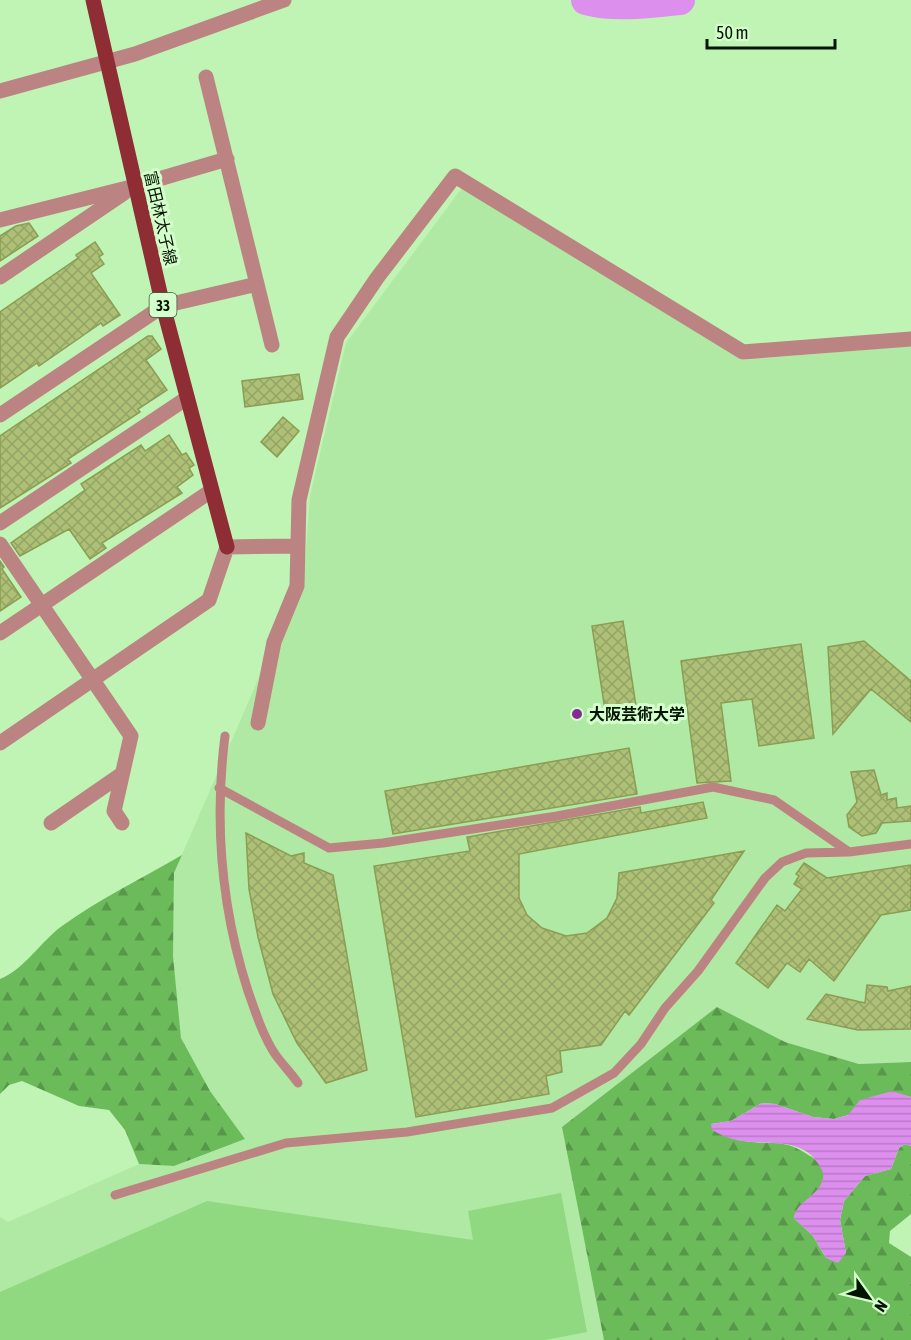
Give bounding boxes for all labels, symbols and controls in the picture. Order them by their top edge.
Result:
scale bar [707,12,834,50]
text: 50 m [716,22,748,43]
street label: 富田林太子線 [141,169,181,267]
road number: 33 [150,293,176,317]
place label: 大阪芸術大学 [589,705,685,723]
marker: 大阪芸術大学 [570,707,584,721]
north arrow [839,1268,899,1328]
text: N [871,1297,892,1315]

